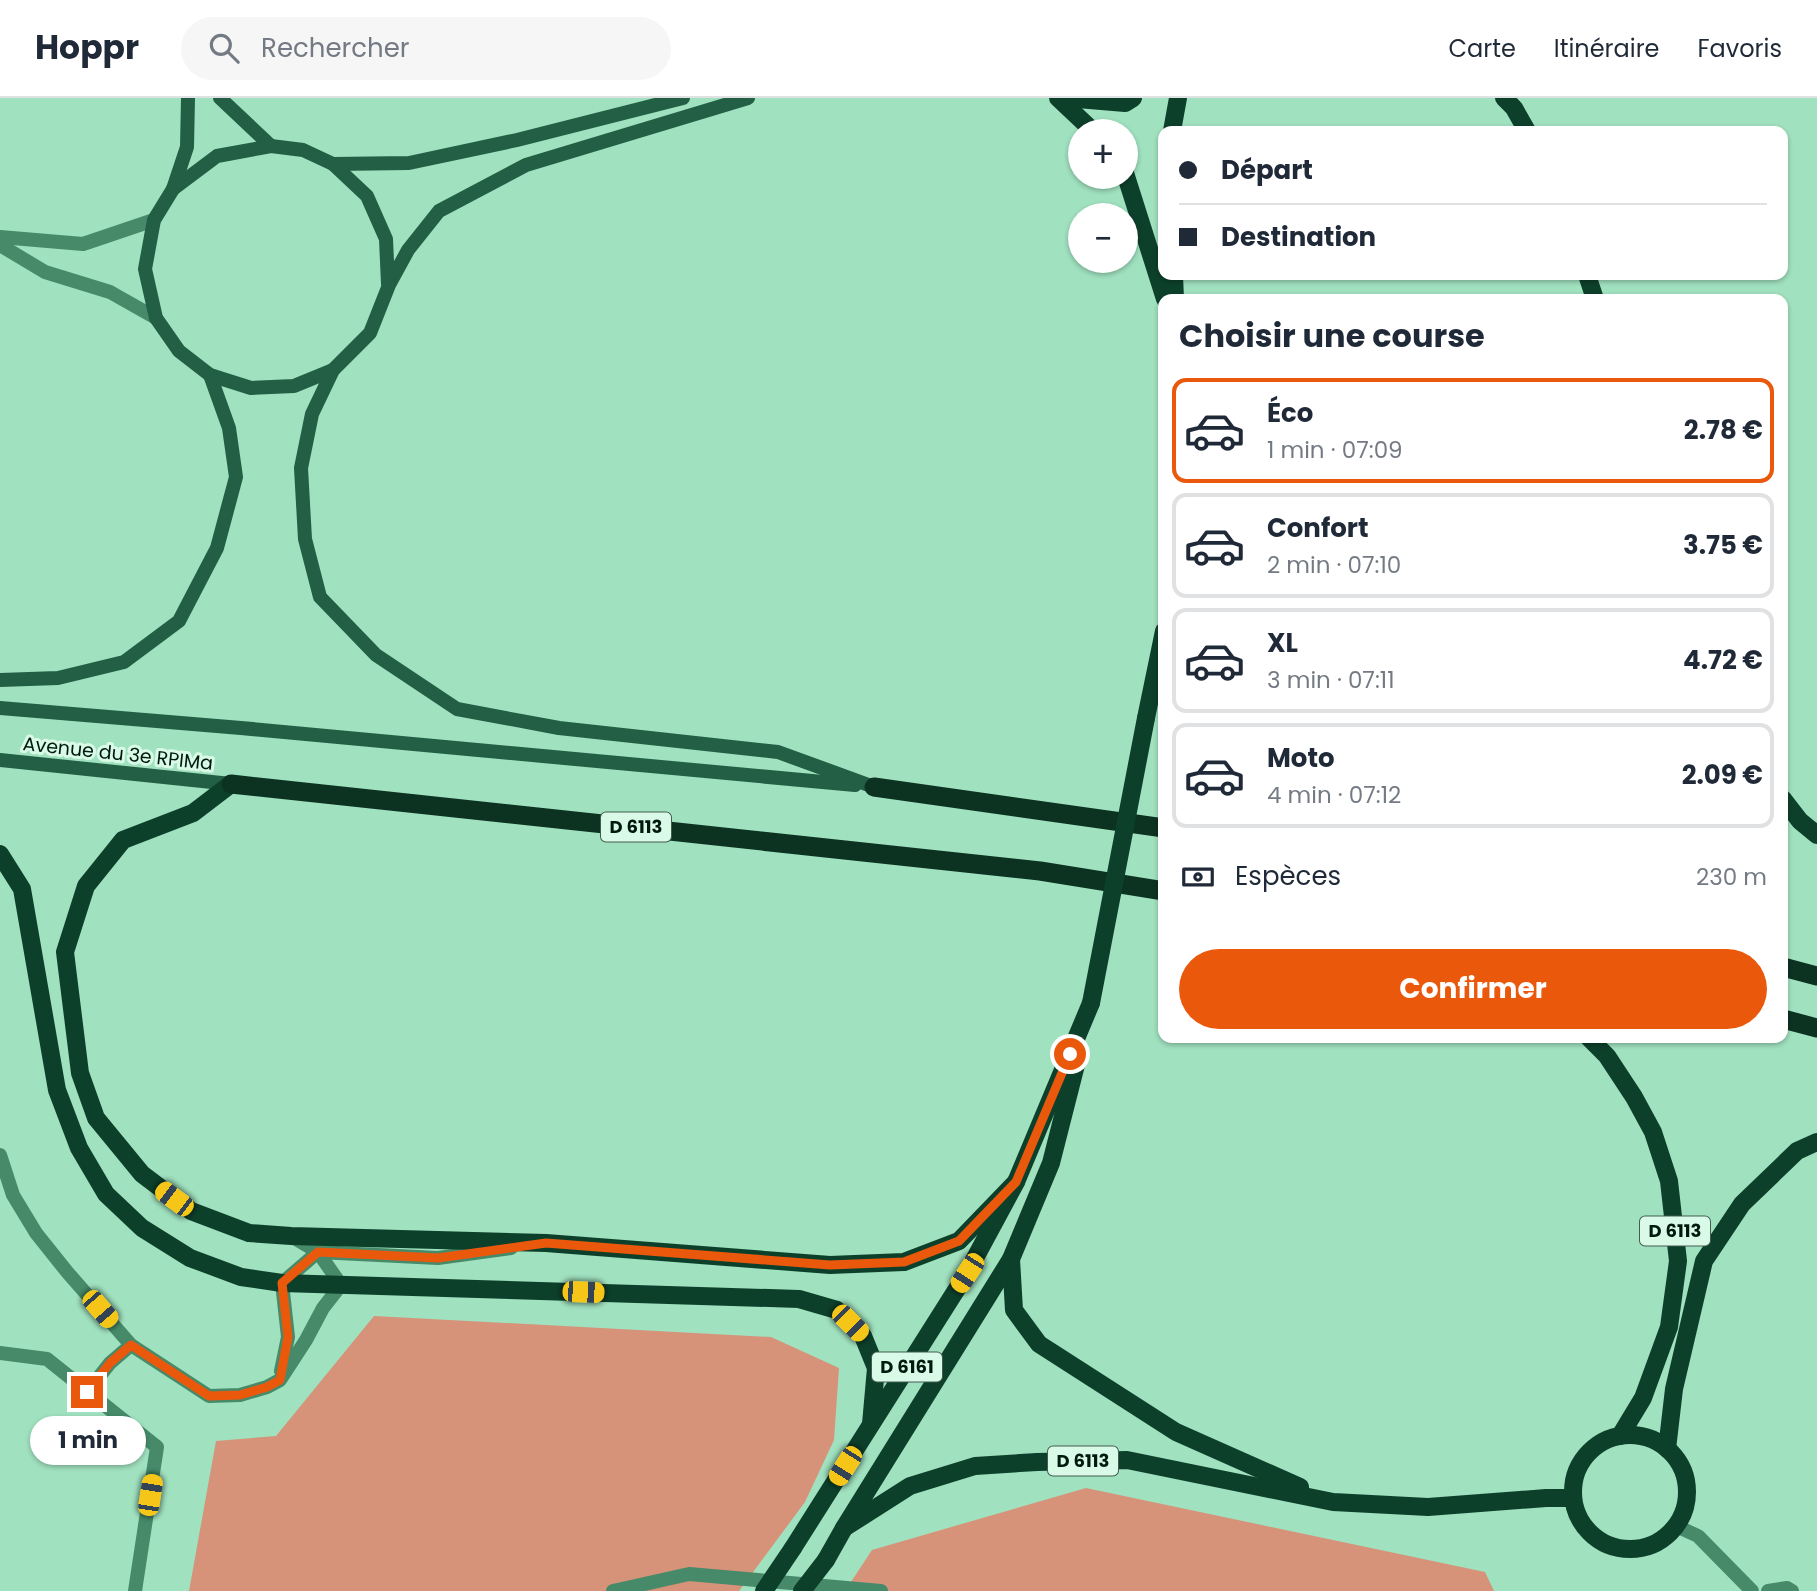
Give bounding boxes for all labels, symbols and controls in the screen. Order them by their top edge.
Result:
search box [181,17,671,80]
text: Hoppr [35,24,139,71]
icon: search [205,29,243,67]
text: Rechercher [261,30,410,66]
text: Carte [1448,32,1516,65]
text: Itinéraire [1554,32,1659,65]
text: Favoris [1697,32,1782,65]
map controls [1068,119,1138,273]
button: + [1068,119,1138,189]
text: Départ [1221,152,1313,188]
button: − [1068,203,1138,273]
text: Destination [1221,219,1376,255]
text: Choisir une course [1179,313,1485,358]
text: Éco [1267,395,1313,431]
icon: car [1183,399,1246,462]
text: 2.78 € [1684,412,1763,448]
text: 1 min · 07:09 [1267,434,1403,466]
text: Confort [1267,510,1369,546]
icon: car [1183,514,1246,577]
text: 3.75 € [1683,527,1763,563]
text: 2 min · 07:10 [1267,549,1401,581]
text: XL [1267,625,1298,661]
icon: car [1183,629,1246,692]
text: 4.72 € [1683,642,1763,678]
text: 3 min · 07:11 [1267,664,1395,696]
street label: Avenue du 3e RPIMa [22,730,214,777]
text: Moto [1267,740,1335,776]
icon: car [1183,744,1246,807]
text: 2.09 € [1682,757,1763,793]
text: 4 min · 07:12 [1267,779,1401,811]
road number: D 6113 [601,812,671,842]
icon: cash [1179,858,1217,896]
text: Espèces [1235,858,1341,894]
text: 230 m [1696,861,1767,893]
button: Confirmer [1179,949,1767,1029]
route start [1054,1038,1086,1070]
car [151,1178,198,1220]
road number: D 6113 [1640,1216,1710,1246]
car [947,1250,988,1296]
car [562,1281,605,1303]
car [79,1286,122,1332]
car [828,1301,873,1345]
road number: D 6161 [872,1352,942,1382]
route end [71,1376,103,1408]
callout: 1 min [29,1416,145,1466]
text: 1 min [58,1424,118,1456]
car [825,1443,866,1489]
road number: D 6113 [1048,1446,1118,1476]
car [137,1473,164,1517]

